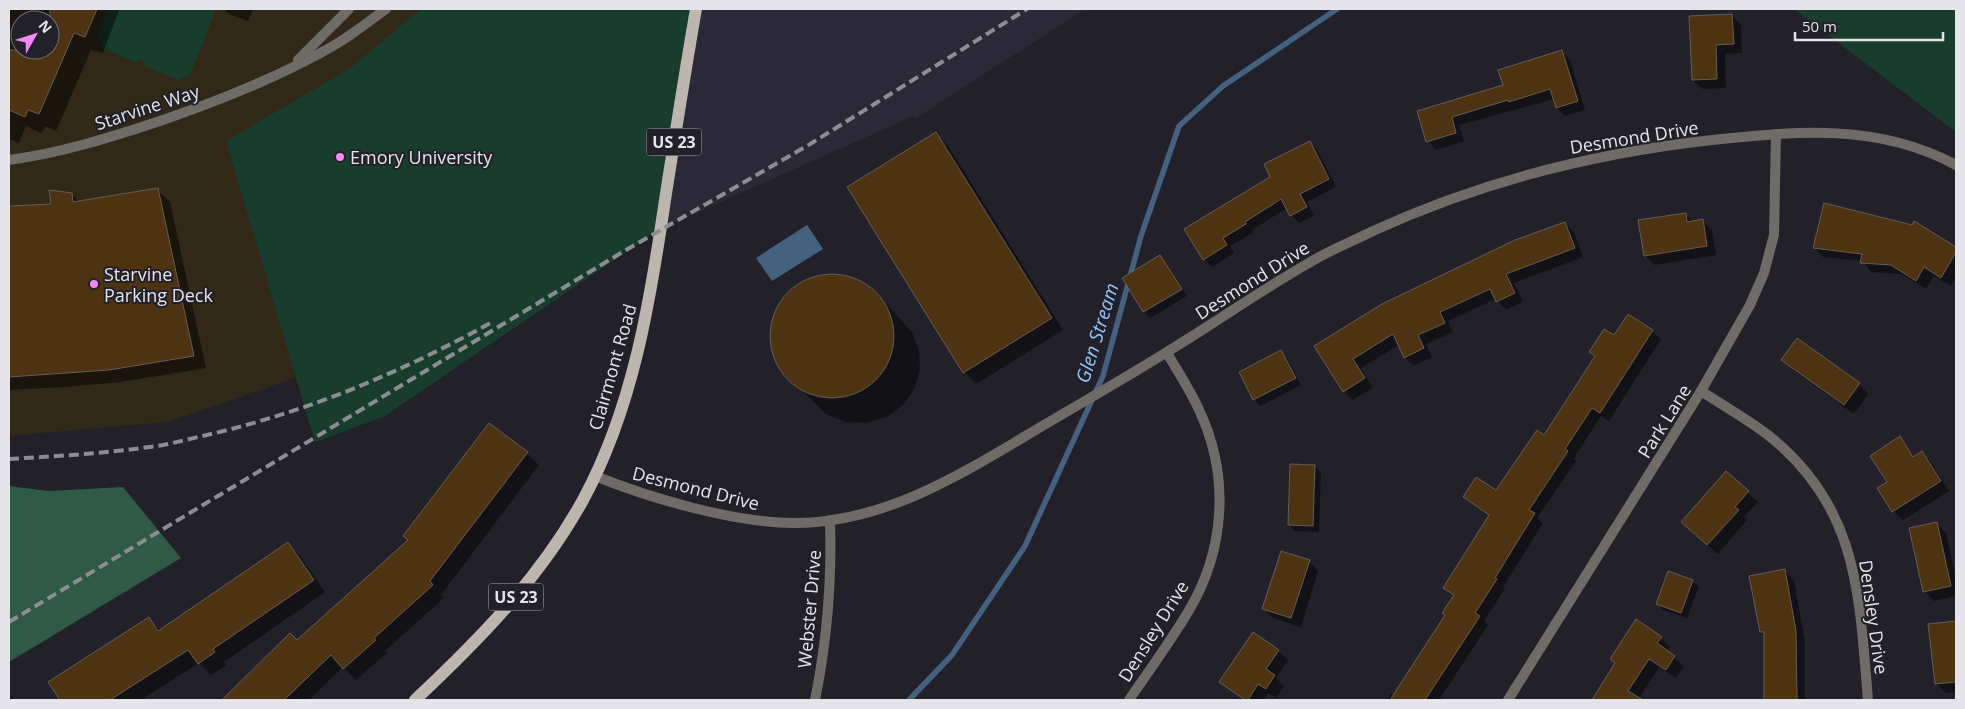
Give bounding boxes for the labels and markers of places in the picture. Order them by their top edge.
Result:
place label: Emory University [350,145,493,169]
marker: Emory University [334,151,346,163]
place label: Starvine Parking Deck [104,262,213,307]
marker: Starvine Parking Deck [88,278,100,290]

